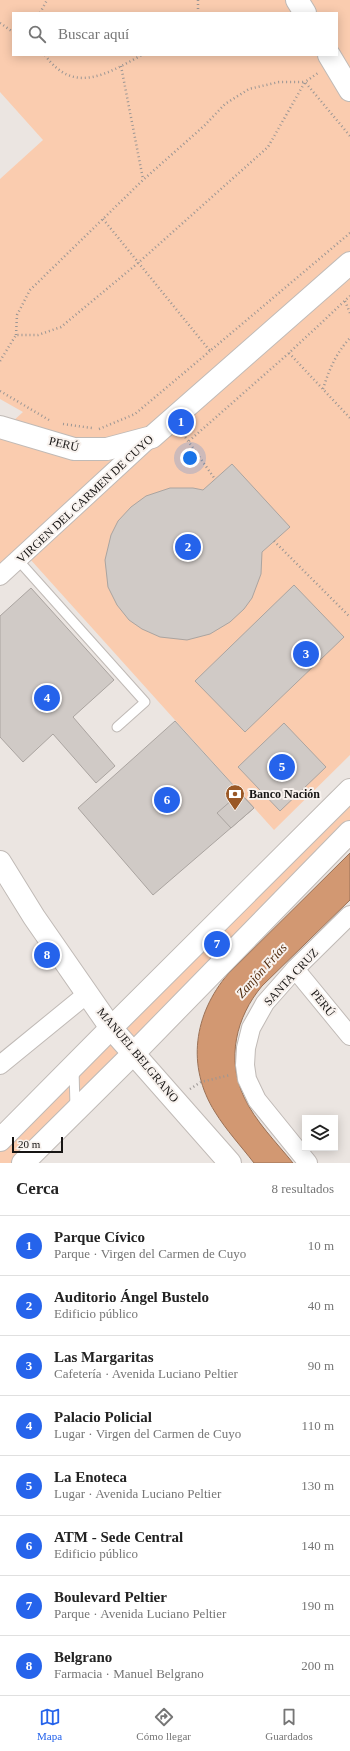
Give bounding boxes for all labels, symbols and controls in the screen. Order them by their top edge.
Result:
search box [12,12,338,56]
icon: search [26,23,48,45]
text: Buscar aquí [58,26,129,42]
pin: 1 [168,407,194,437]
street label: VIRGEN DEL CARMEN DE CUYO [14,432,156,566]
street label: PERÚ [47,434,81,454]
your location [180,448,200,468]
pin: 2 [175,532,201,562]
pin: 3 [293,639,319,669]
pin: 4 [34,683,60,713]
pin: 5 [269,752,295,782]
bank icon: Banco Nación [224,783,246,811]
pin: 6 [154,785,180,815]
place label: Banco Nación [249,787,320,801]
pin: 7 [204,929,230,959]
pin: 8 [34,940,60,970]
water label: Zanjón Frías [233,940,290,1001]
street label: SANTA CRUZ [261,945,321,1009]
street label: PERÚ [308,987,338,1020]
street label: MANUEL BELGRANO [94,1005,182,1105]
map controls [302,1115,338,1151]
button: layers [302,1115,338,1151]
scale bar [12,1135,63,1154]
text: 20 m [18,1138,40,1150]
text: Cerca [16,1179,59,1198]
text: 8 resultados [272,1181,334,1196]
text: Parque Cívico [54,1229,145,1245]
text: 1 [26,1238,32,1253]
text: 10 m [308,1238,334,1253]
text: Parque · Virgen del Carmen de Cuyo [54,1246,246,1261]
text: Auditorio Ángel Bustelo [54,1289,209,1305]
text: 2 [26,1298,32,1313]
text: 40 m [308,1298,334,1313]
text: Edificio público [54,1306,138,1321]
text: Las Margaritas [54,1349,154,1365]
text: 3 [26,1358,32,1373]
text: 90 m [308,1358,334,1373]
text: Cafetería · Avenida Luciano Peltier [54,1366,238,1381]
text: Palacio Policial [54,1409,152,1425]
text: 4 [26,1418,32,1433]
text: 110 m [302,1418,334,1433]
text: Lugar · Virgen del Carmen de Cuyo [54,1426,241,1441]
text: La Enoteca [54,1469,127,1485]
text: 5 [26,1478,32,1493]
text: 130 m [301,1478,334,1493]
text: Lugar · Avenida Luciano Peltier [54,1486,221,1501]
text: ATM - Sede Central [54,1529,183,1545]
text: 6 [26,1538,32,1553]
text: 140 m [301,1538,334,1553]
text: Edificio público [54,1546,138,1561]
text: Boulevard Peltier [54,1589,167,1605]
text: 7 [26,1598,32,1613]
text: 190 m [301,1598,334,1613]
text: Parque · Avenida Luciano Peltier [54,1606,226,1621]
text: Belgrano [54,1649,112,1665]
text: 8 [26,1658,32,1673]
text: 200 m [301,1658,334,1673]
text: Farmacia · Manuel Belgrano [54,1666,204,1681]
tab: Mapa [37,1706,62,1742]
tab: Cómo llegar [136,1706,191,1742]
tab: Guardados [265,1706,313,1742]

